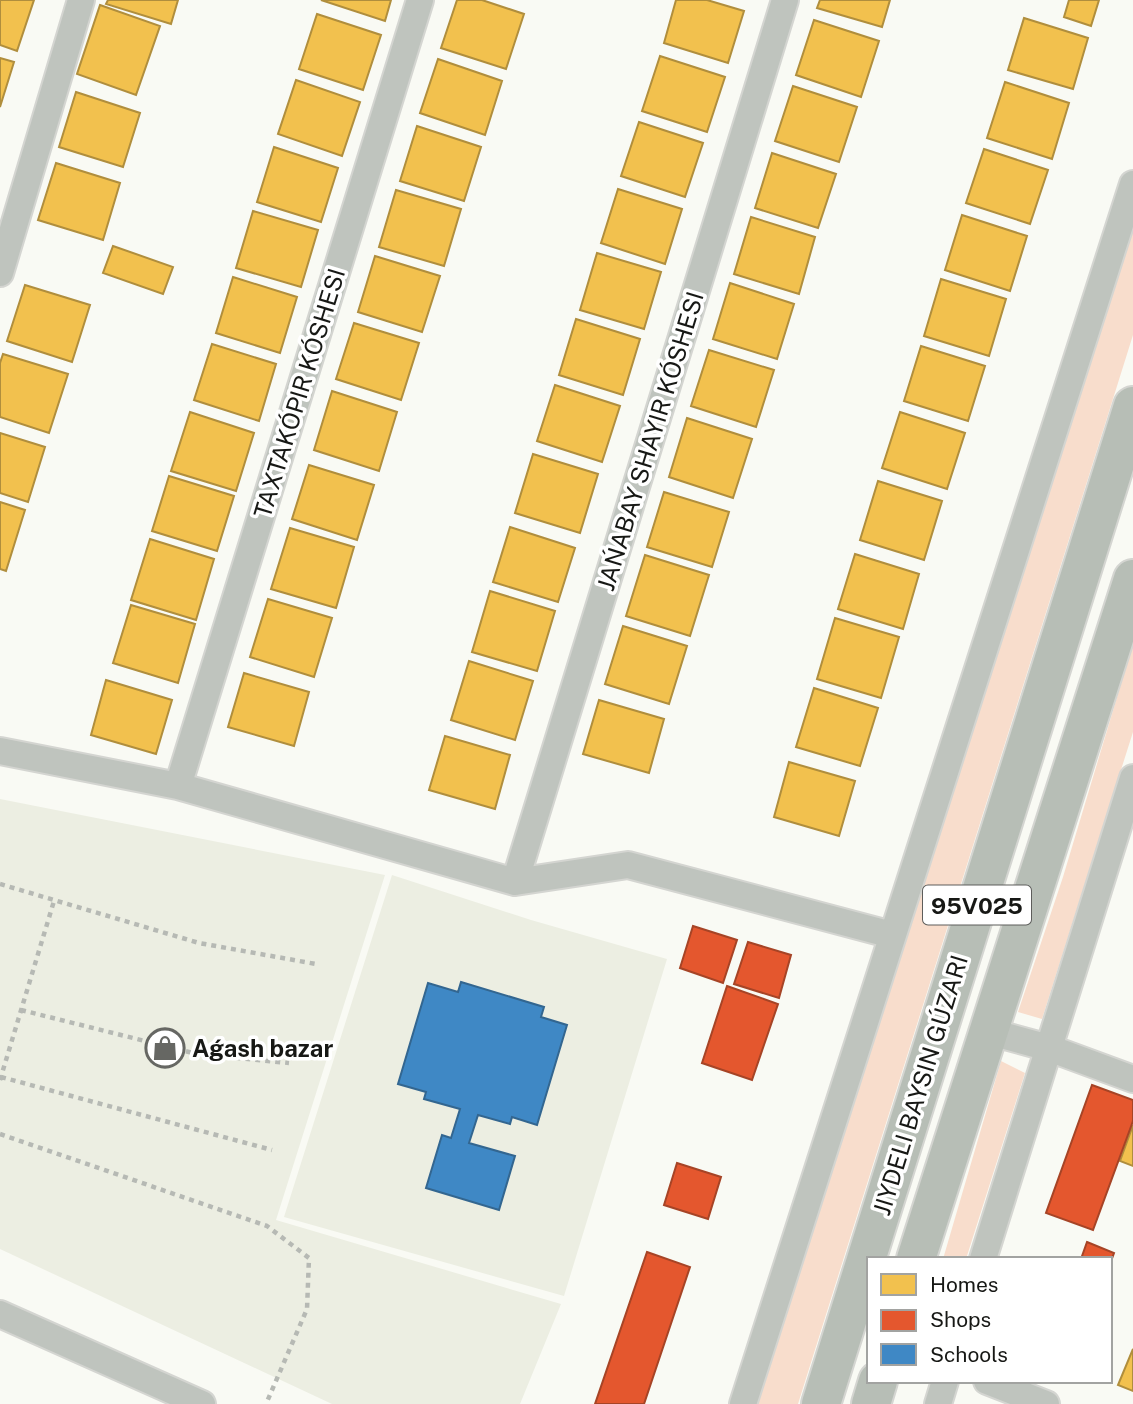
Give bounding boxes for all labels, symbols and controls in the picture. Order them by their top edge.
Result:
street label: TAXTAKÓPIR KÓSHESI [248,265,350,521]
street label: JAŃABAY SHAYIR KÓSHESI [591,288,709,594]
road number: 95V025 [923,885,1031,924]
street label: JIYDELI BAYSIN GÚZARI [867,952,973,1218]
shop icon: Aǵash bazar [144,1027,186,1069]
place label: Aǵash bazar [192,1034,333,1062]
legend [867,1257,1112,1383]
text: Homes [930,1272,998,1297]
text: Shops [930,1307,991,1332]
text: Schools [930,1342,1008,1367]

